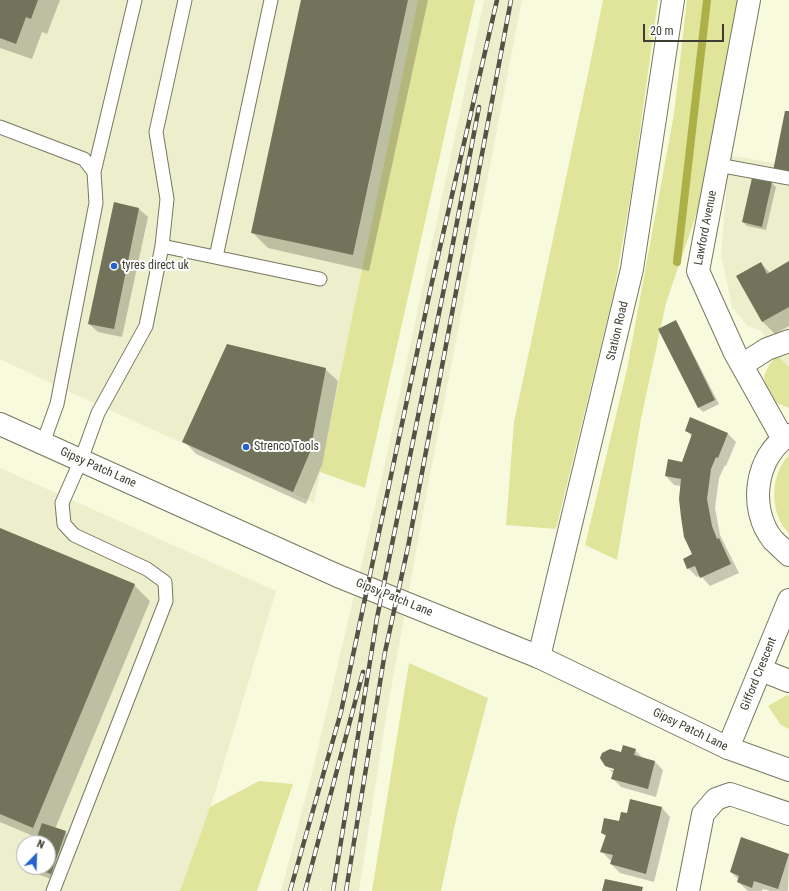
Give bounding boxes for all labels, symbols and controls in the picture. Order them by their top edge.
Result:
scale bar [645,16,726,42]
text: 20 m [650,24,674,38]
street label: Lawford Avenue [692,189,720,267]
place label: tyres direct uk [122,259,189,273]
marker: tyres direct uk [109,261,119,271]
street label: Station Road [604,300,632,362]
place label: Strenco Tools [254,440,319,454]
marker: Strenco Tools [241,442,251,452]
street label: Gipsy Patch Lane [58,445,138,491]
street label: Gipsy Patch Lane [353,576,435,620]
street label: Gifford Crescent [738,635,780,713]
street label: Gipsy Patch Lane [650,706,730,754]
north arrow [16,835,56,875]
text: N [35,837,46,852]

